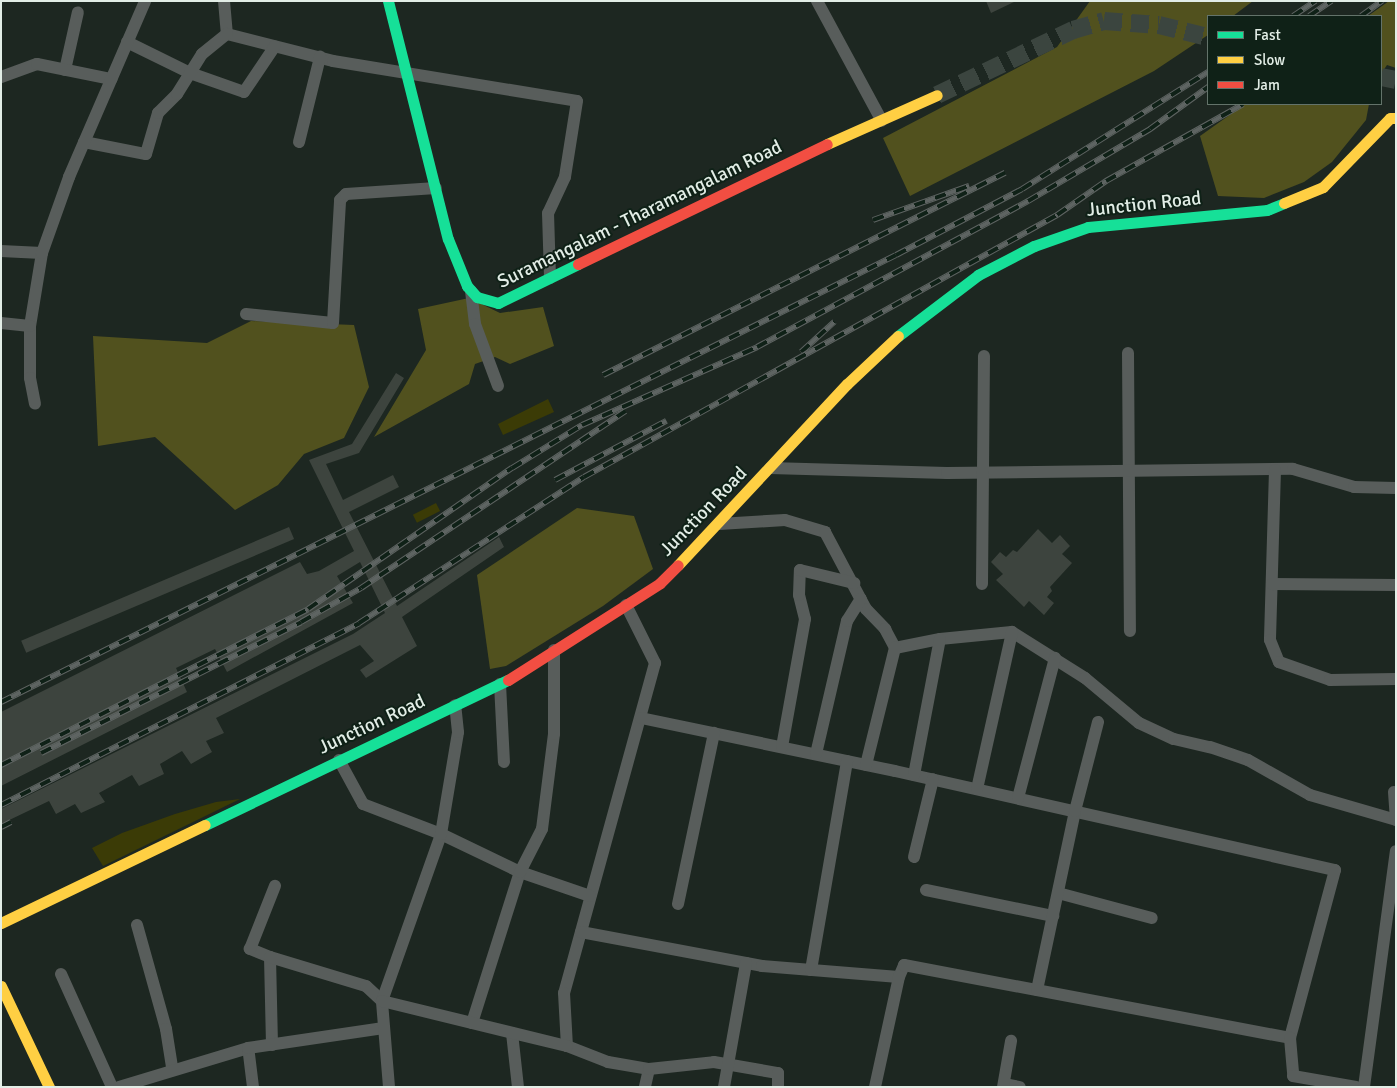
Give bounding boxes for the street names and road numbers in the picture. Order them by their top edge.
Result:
street label: Suramangalam - Tharamangalam Road [494,136,786,294]
street label: Junction Road [1085,188,1203,222]
street label: Junction Road [656,463,752,561]
street label: Junction Road [315,690,429,760]

